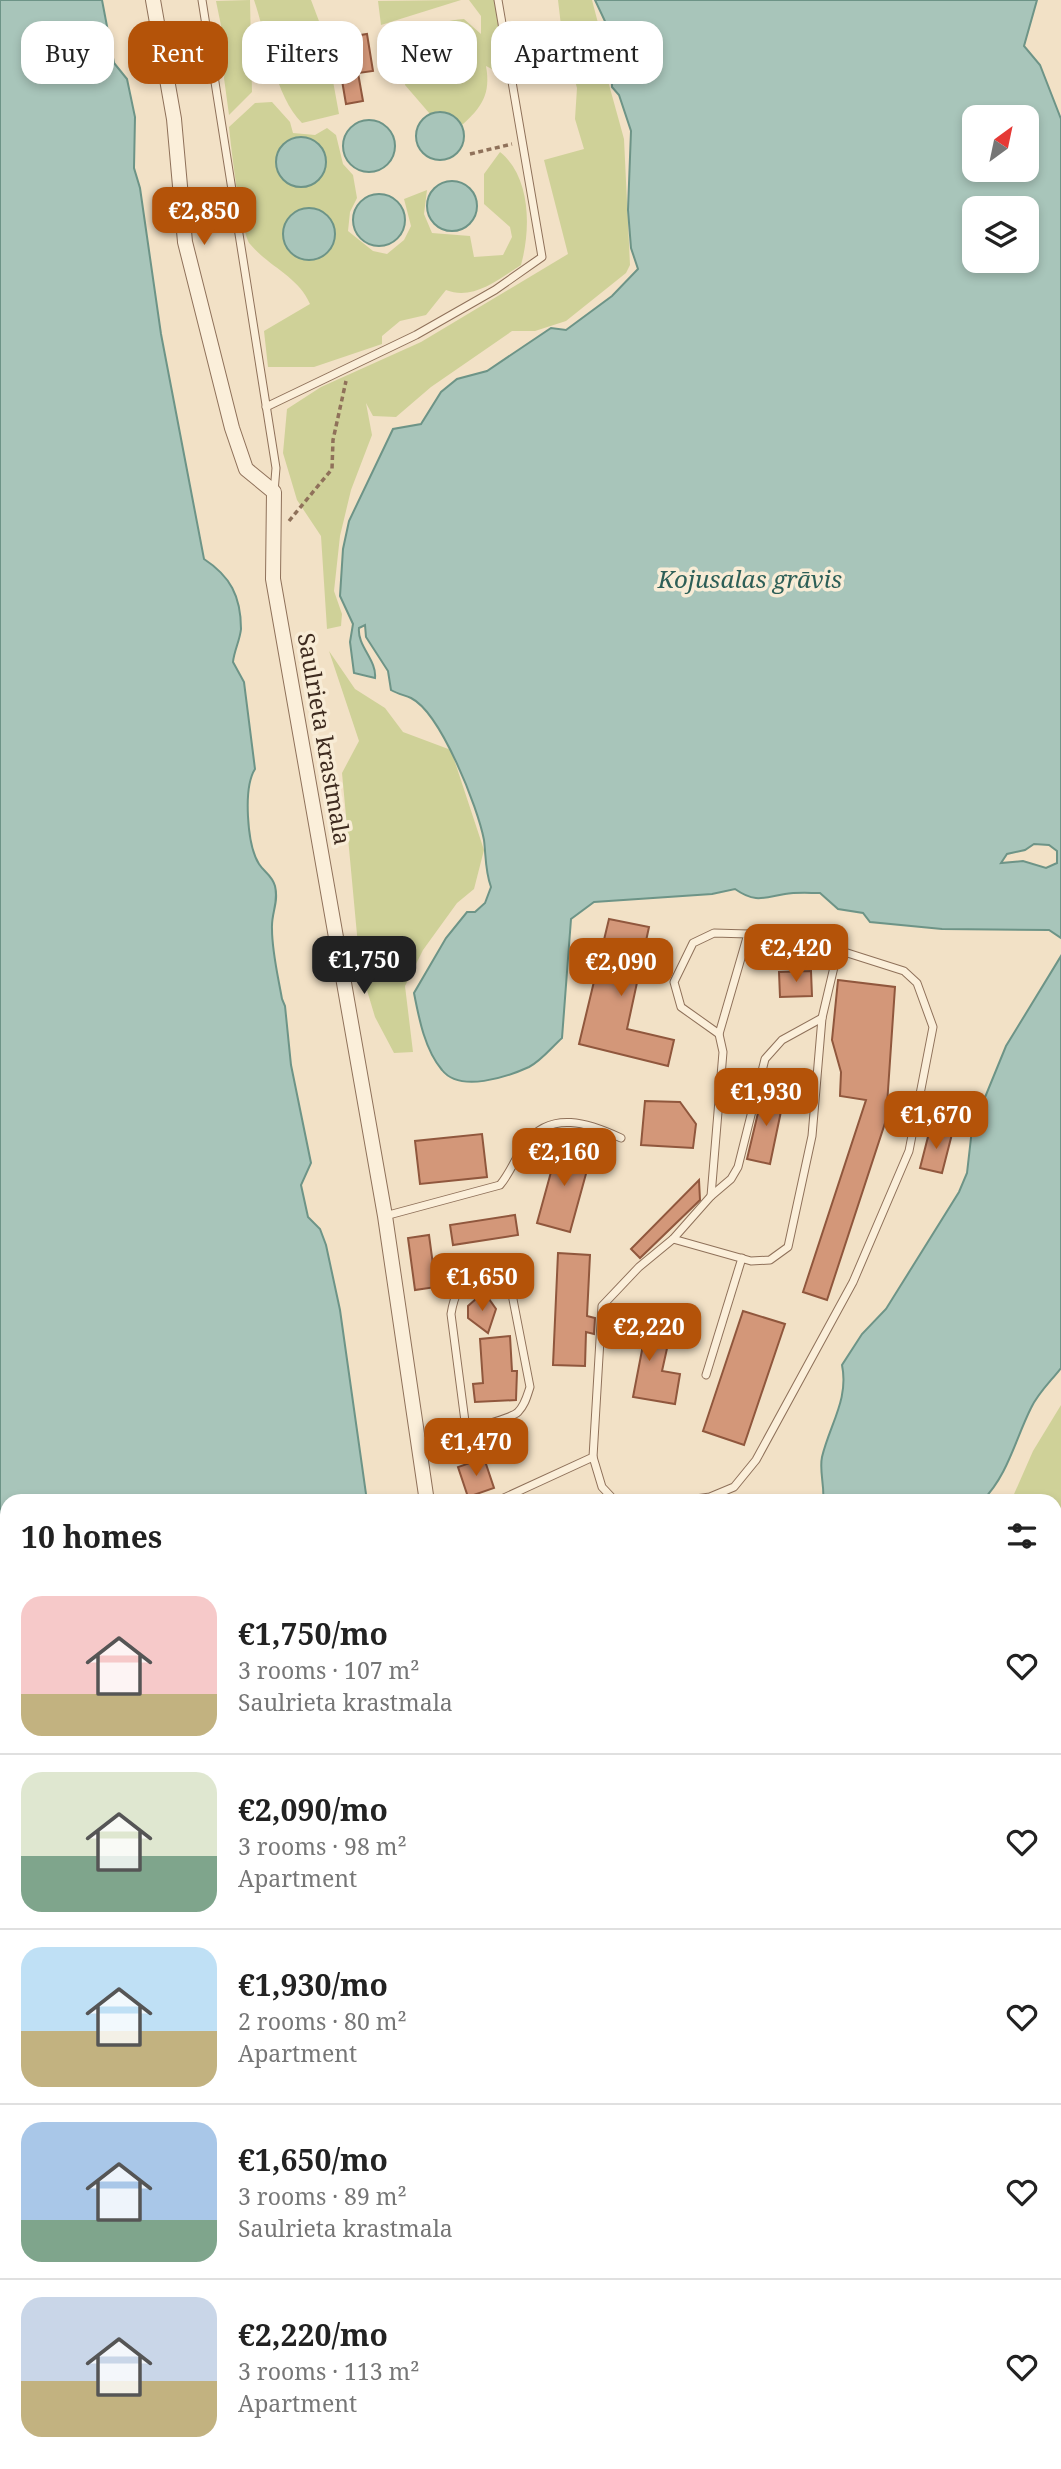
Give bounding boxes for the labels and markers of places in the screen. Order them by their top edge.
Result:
pin: €2,850 [147,188,261,247]
pin: €2,420 [739,925,853,984]
pin: €1,750 [307,936,421,996]
pin: €2,090 [564,939,678,998]
pin: €1,930 [709,1068,823,1128]
pin: €1,670 [879,1092,993,1151]
pin: €2,160 [507,1128,621,1188]
pin: €1,650 [425,1254,539,1313]
pin: €2,220 [592,1304,706,1363]
pin: €1,470 [419,1418,533,1478]

